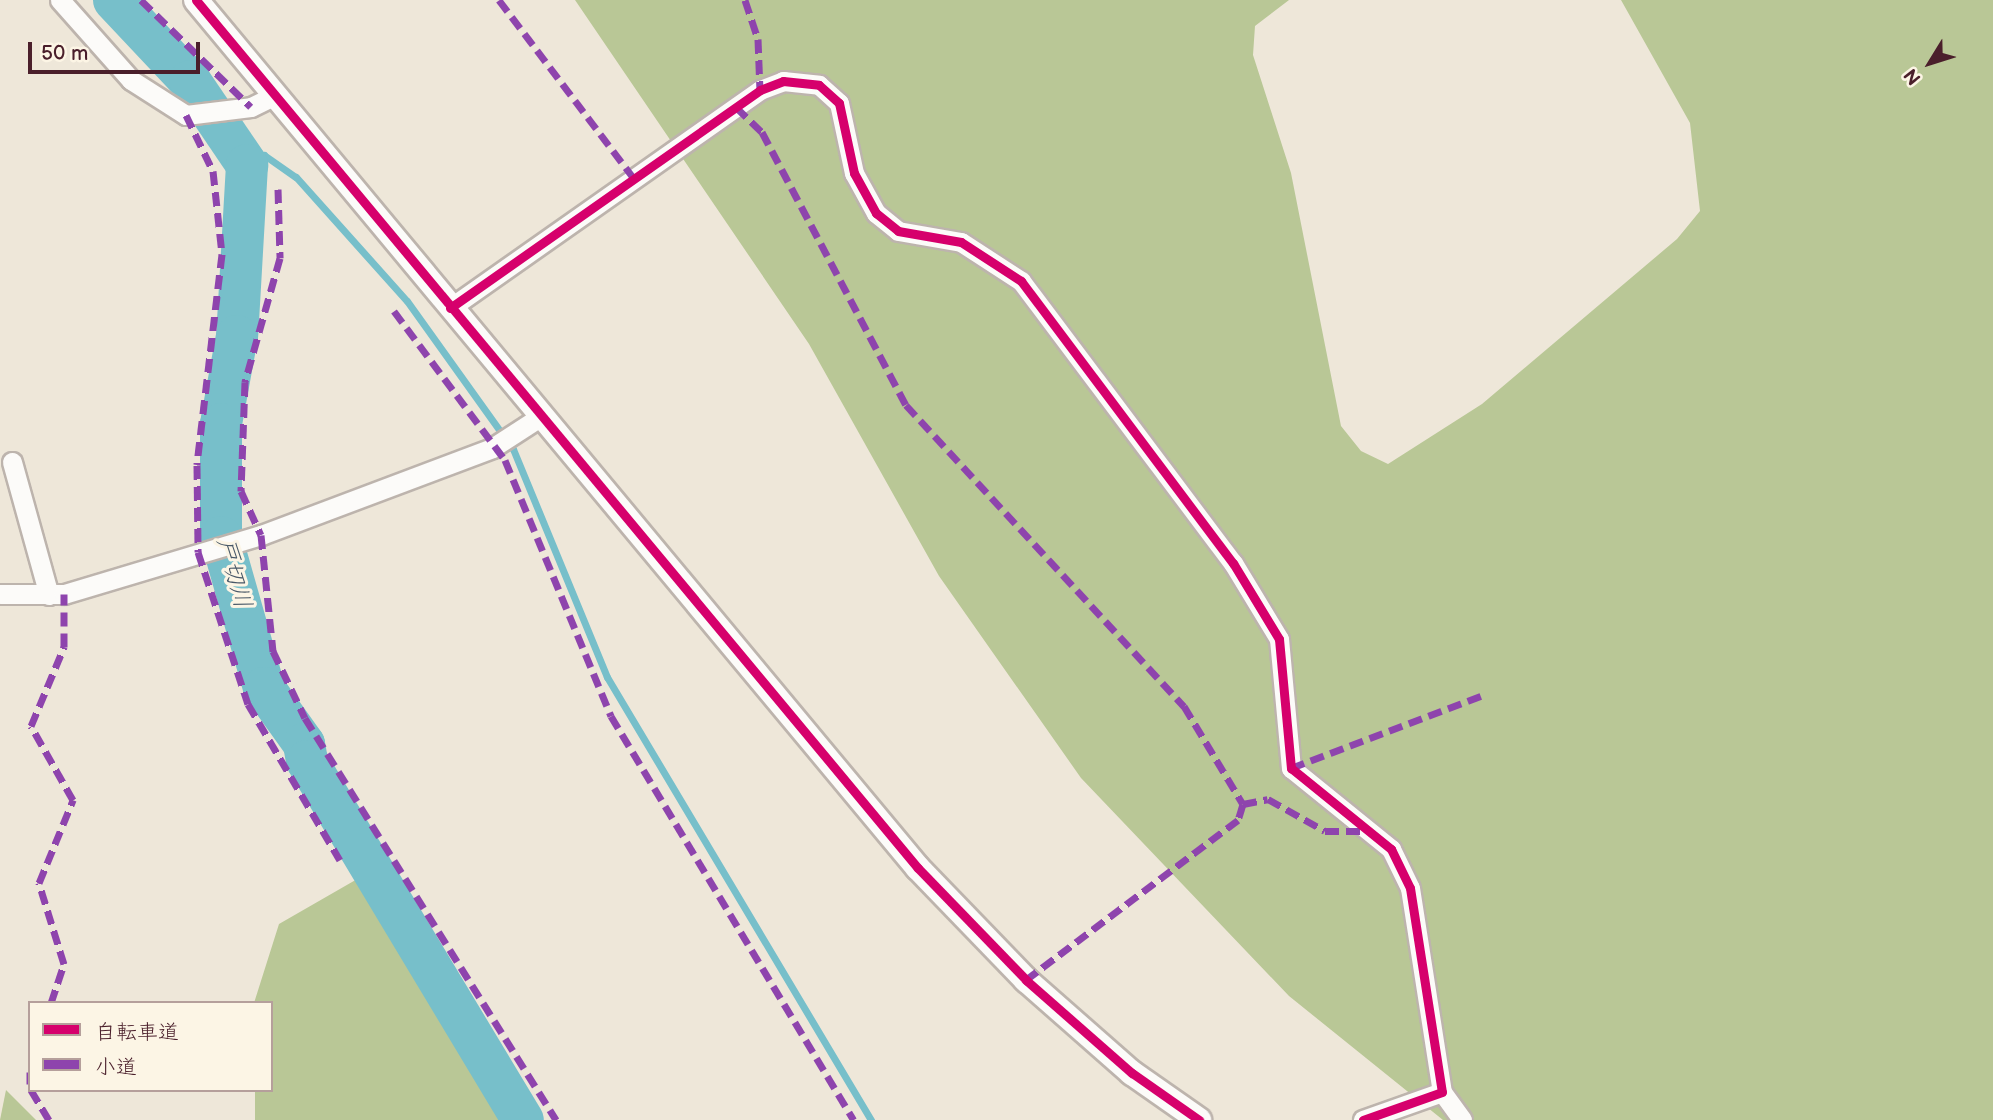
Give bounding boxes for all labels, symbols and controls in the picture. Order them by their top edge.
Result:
scale bar [32,28,203,72]
north arrow [1895,28,1965,98]
text: 50 m [41,41,88,66]
text: N [1900,64,1927,89]
water label: 戸切川 [211,534,257,612]
legend [28,1001,273,1092]
text: 自転車道 [95,1020,179,1045]
text: 小道 [95,1055,137,1080]

